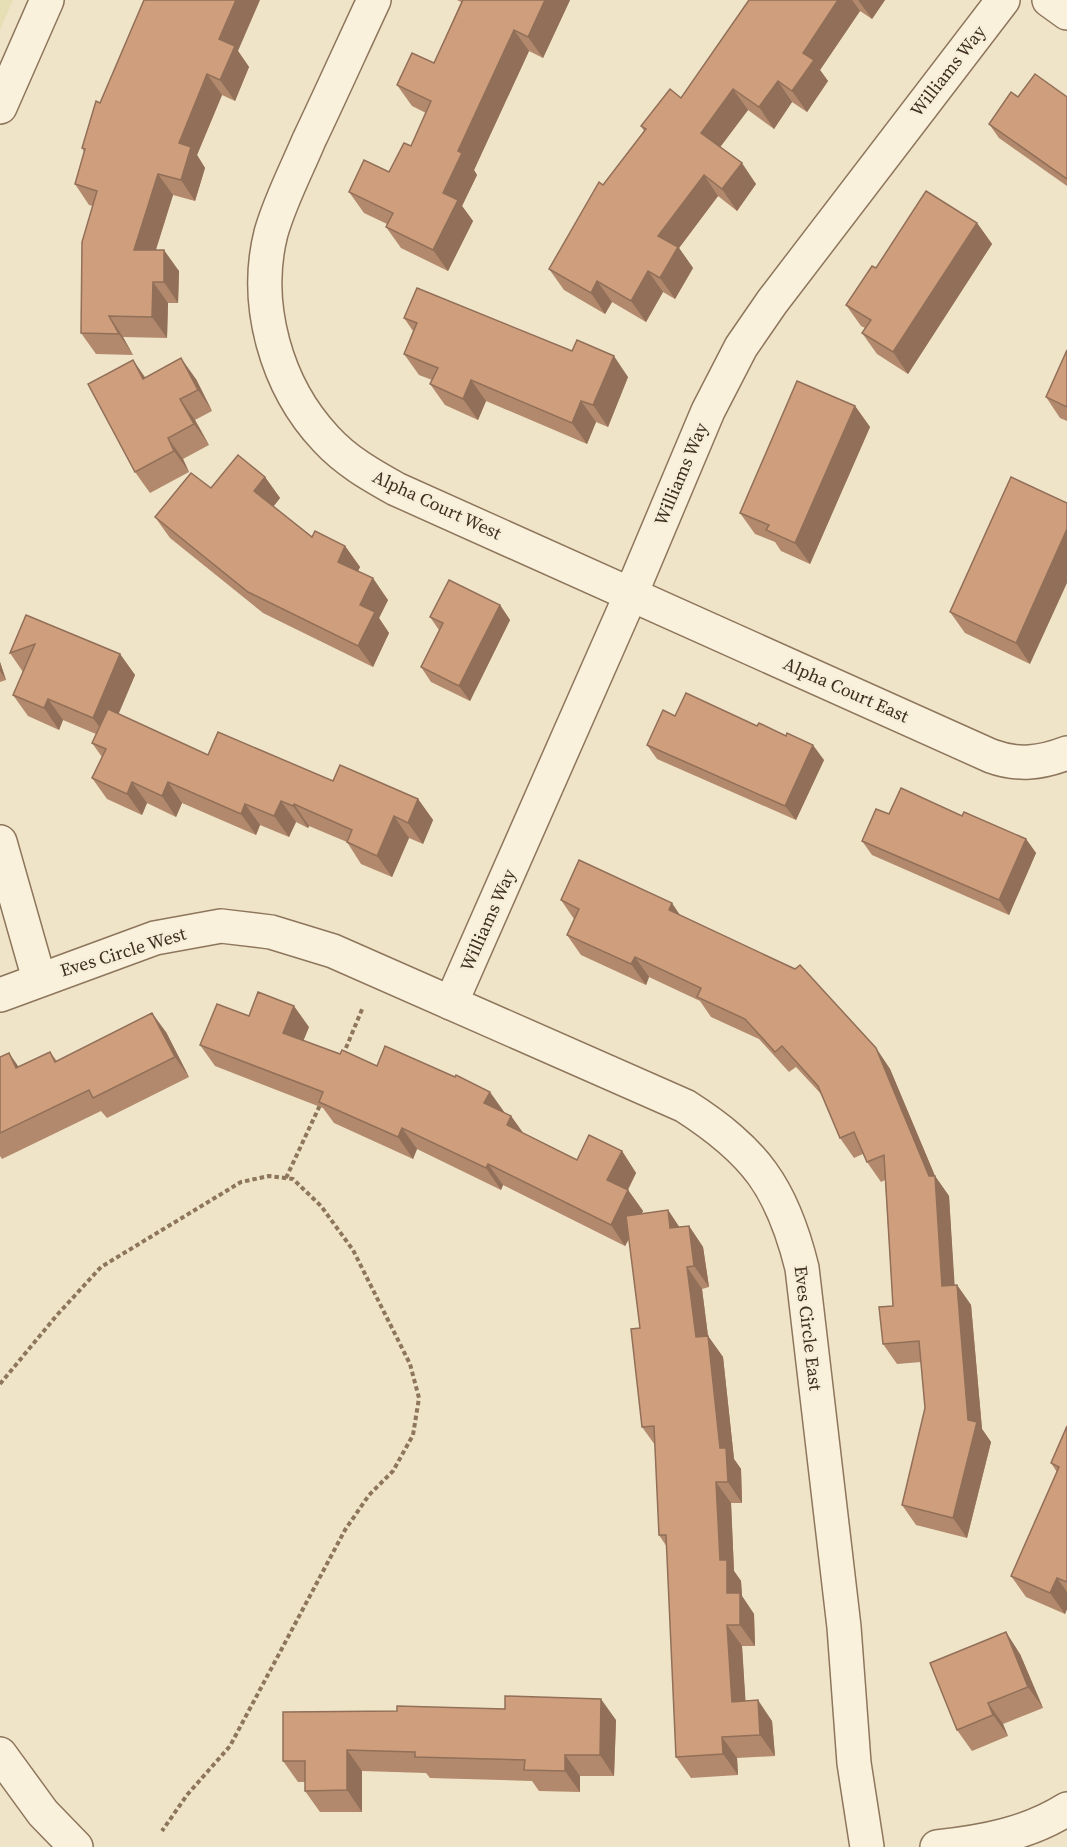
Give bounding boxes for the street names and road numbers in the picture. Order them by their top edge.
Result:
street label: Williams Way [904,19,992,121]
street label: Williams Way [648,418,714,529]
street label: Alpha Court West [369,464,506,545]
street label: Alpha Court East [780,651,913,728]
street label: Williams Way [454,864,522,975]
street label: Eves Circle West [57,920,189,983]
street label: Eves Circle East [788,1264,829,1392]

